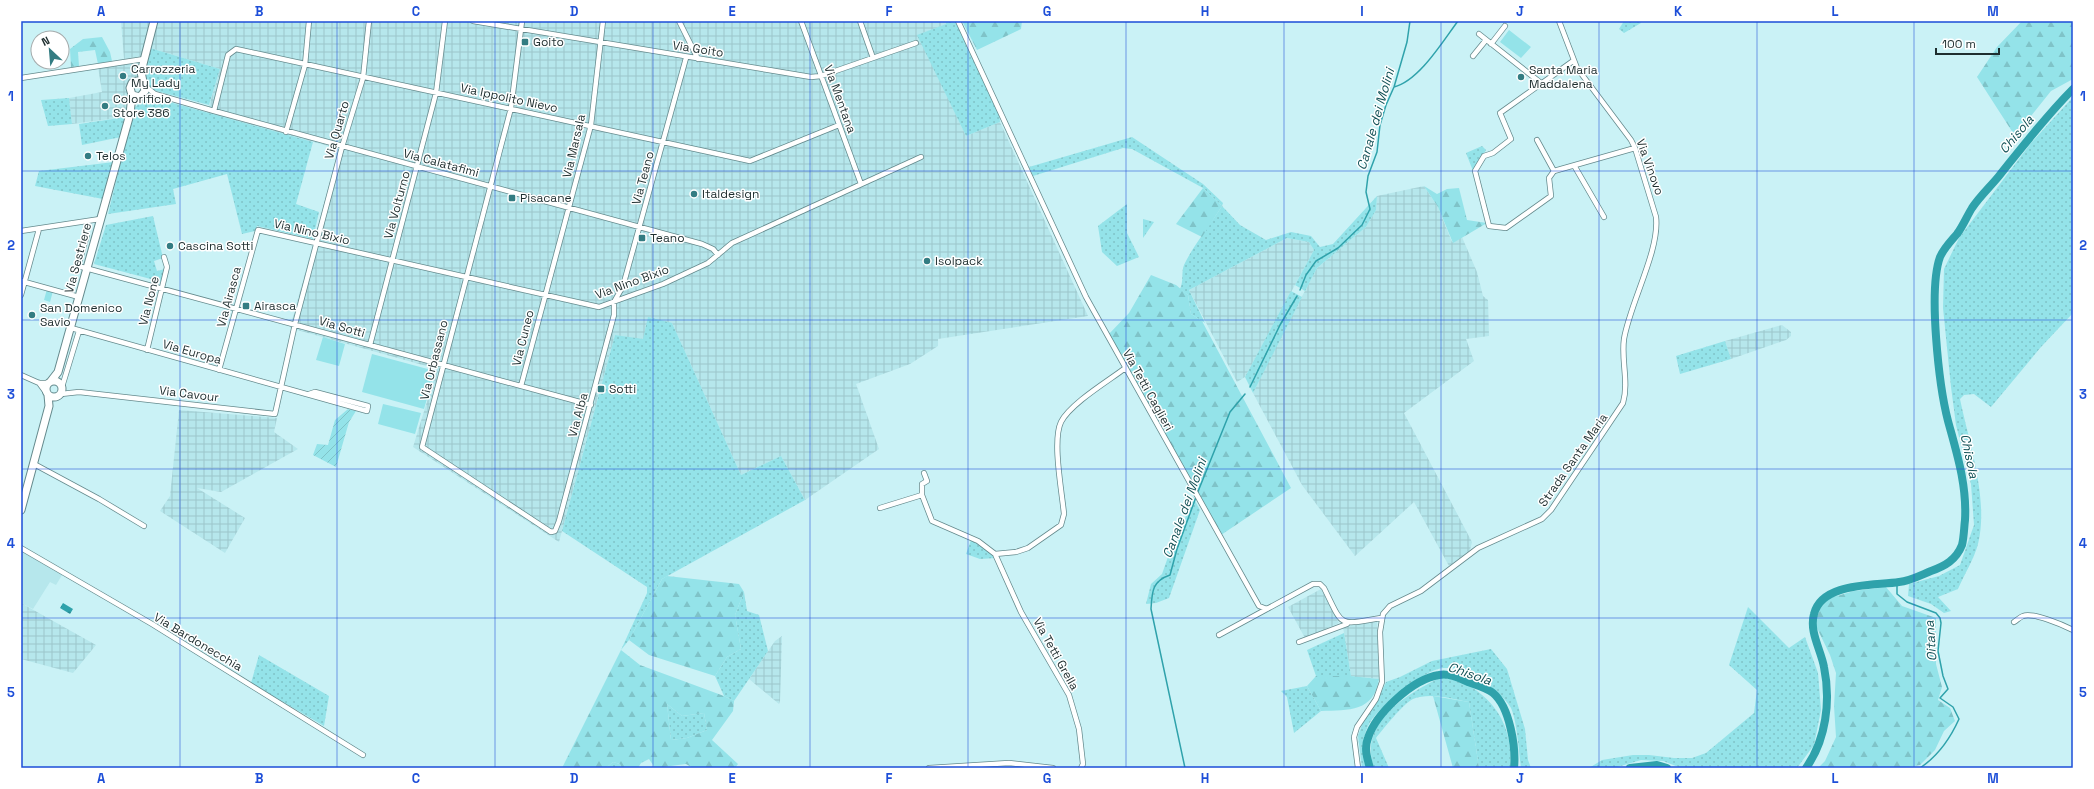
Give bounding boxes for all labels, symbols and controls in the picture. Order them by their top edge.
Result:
text: A [97,3,106,20]
text: B [255,3,264,20]
text: C [412,3,420,20]
text: D [570,3,579,20]
text: E [728,3,736,20]
text: F [886,3,893,20]
text: G [1043,3,1051,20]
text: H [1201,3,1209,20]
text: I [1360,3,1364,20]
text: J [1516,3,1524,20]
text: K [1674,3,1683,20]
text: L [1831,3,1839,20]
text: M [1987,3,1999,20]
north arrow [30,30,70,70]
scale bar [1936,30,1999,56]
text: N [39,33,52,49]
place label: Goito [533,34,564,50]
text: 100 m [1942,36,1976,52]
marker: Goito [520,37,530,47]
street label: Via Goito [671,37,725,61]
place label: Carrozzeria My Lady [131,61,195,91]
place label: Santa Maria Maddalena [1529,62,1598,92]
street label: Via Mentana [820,63,860,135]
water label: Canale dei Molini [1353,65,1399,172]
marker: Carrozzeria My Lady [118,71,128,81]
marker: Santa Maria Maddalena [1516,72,1526,82]
street label: Via Ippolito Nievo [459,80,559,116]
text: 1 [8,88,14,105]
text: 1 [2080,88,2086,105]
place label: Colorificio Store 386 [113,91,171,121]
street label: Via Quarto [321,99,353,161]
marker: Colorificio Store 386 [100,101,110,111]
water label: Chisola [1995,111,2038,157]
street label: Via Marsala [559,112,589,179]
street label: Via Vinovo [1632,137,1668,197]
street label: Via Calatafimi [401,145,481,181]
place label: Telos [96,148,126,164]
street label: Via Teano [628,150,658,206]
marker: Telos [83,151,93,161]
street label: Via Volturno [380,169,414,241]
place label: Italdesign [702,186,759,202]
marker: Italdesign [689,189,699,199]
place label: Pisacane [520,190,572,206]
marker: Pisacane [507,193,517,203]
street label: Via Nino Bixio [272,215,352,249]
street label: Via Sestriere [61,221,95,295]
place label: Teano [650,230,685,246]
marker: Teano [637,233,647,243]
text: 2 [7,237,15,254]
text: 2 [2079,237,2087,254]
place label: Cascina Sotti [178,238,253,254]
marker: Cascina Sotti [165,241,175,251]
place label: Isolpack [935,253,983,269]
marker: Isolpack [922,256,932,266]
street label: Via Nino Bixio [593,261,671,303]
street label: Via Airasca [213,265,245,329]
street label: Via None [135,275,163,327]
place label: Airasca [254,298,296,314]
place label: San Domenico Savio [40,300,122,330]
marker: Airasca [241,301,251,311]
street label: Via Cuneo [508,308,538,368]
marker: San Domenico Savio [27,310,37,320]
street label: Via Sotti [317,313,367,341]
street label: Via Orbassano [416,318,452,402]
street label: Via Europa [161,336,224,368]
street label: Via Tetti Caglieri [1119,346,1177,434]
place label: Sotti [609,381,636,397]
street label: Via Cavour [158,382,220,406]
marker: Sotti [596,384,606,394]
text: 3 [7,386,15,403]
text: 3 [2079,386,2087,403]
street label: Via Alba [564,391,592,439]
street label: Strada Santa Maria [1535,410,1611,510]
water label: Chisola [1957,432,1983,480]
water label: Canale dei Molini [1159,454,1211,560]
text: 4 [7,535,15,552]
text: 4 [2079,535,2087,552]
street label: Via Bardonecchia [151,609,245,675]
street label: Via Tetti Grella [1029,615,1083,693]
water label: Oitana [1921,620,1940,662]
water label: Chisola [1446,658,1494,689]
text: 5 [7,684,15,701]
text: 5 [2079,684,2087,701]
text: A [97,770,106,787]
text: B [255,770,264,787]
text: C [412,770,420,787]
text: D [570,770,579,787]
text: E [728,770,736,787]
text: F [886,770,893,787]
text: G [1043,770,1051,787]
text: H [1201,770,1209,787]
text: I [1360,770,1364,787]
text: J [1516,770,1524,787]
text: K [1674,770,1683,787]
text: L [1831,770,1839,787]
text: M [1987,770,1999,787]

